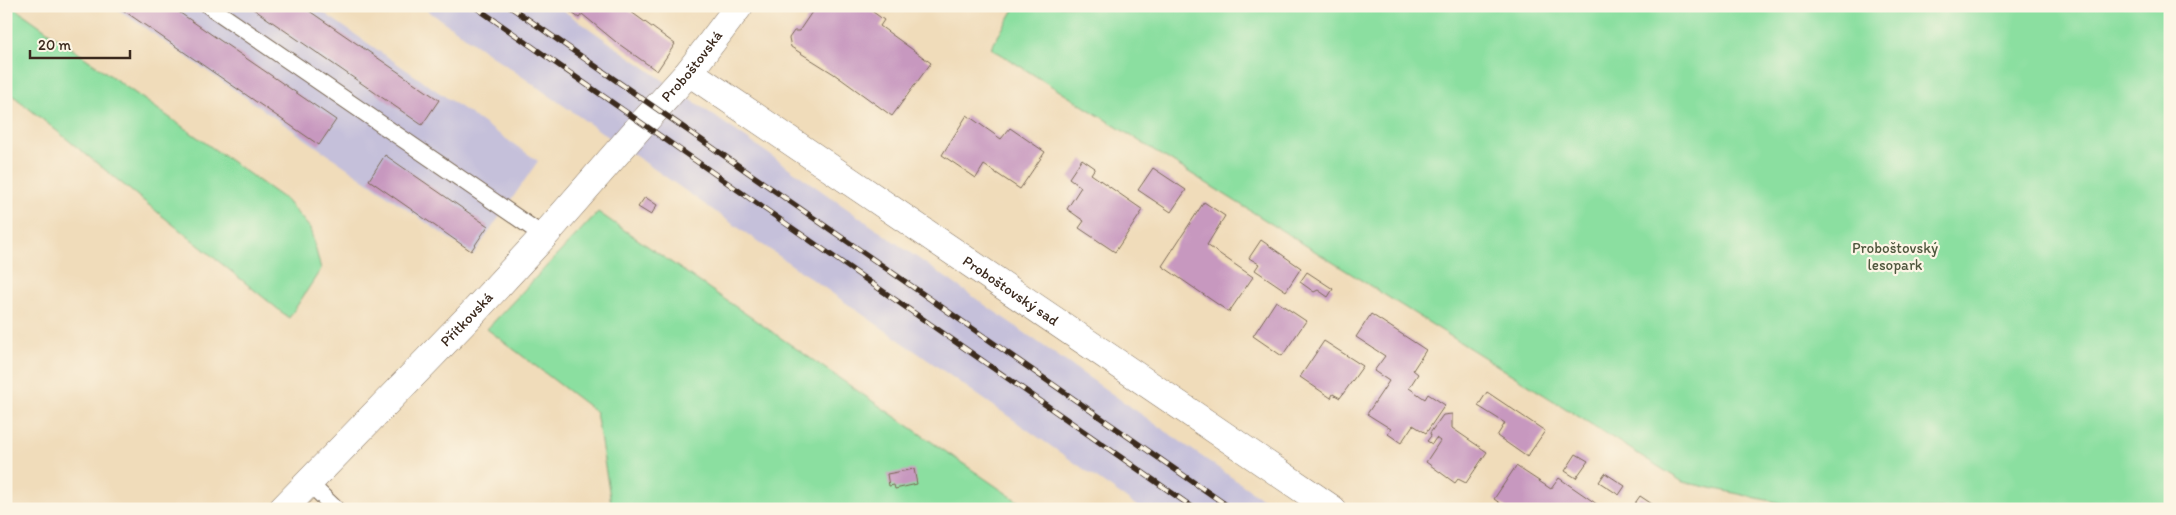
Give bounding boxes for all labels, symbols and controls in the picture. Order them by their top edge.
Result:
street label: Proboštovská [657,27,726,106]
scale bar [30,28,130,60]
text: 20 m [38,36,72,54]
park label: Proboštovský lesopark [1852,239,1938,274]
street label: Proboštovský sad [959,252,1062,330]
street label: Přítkovská [436,288,497,350]

